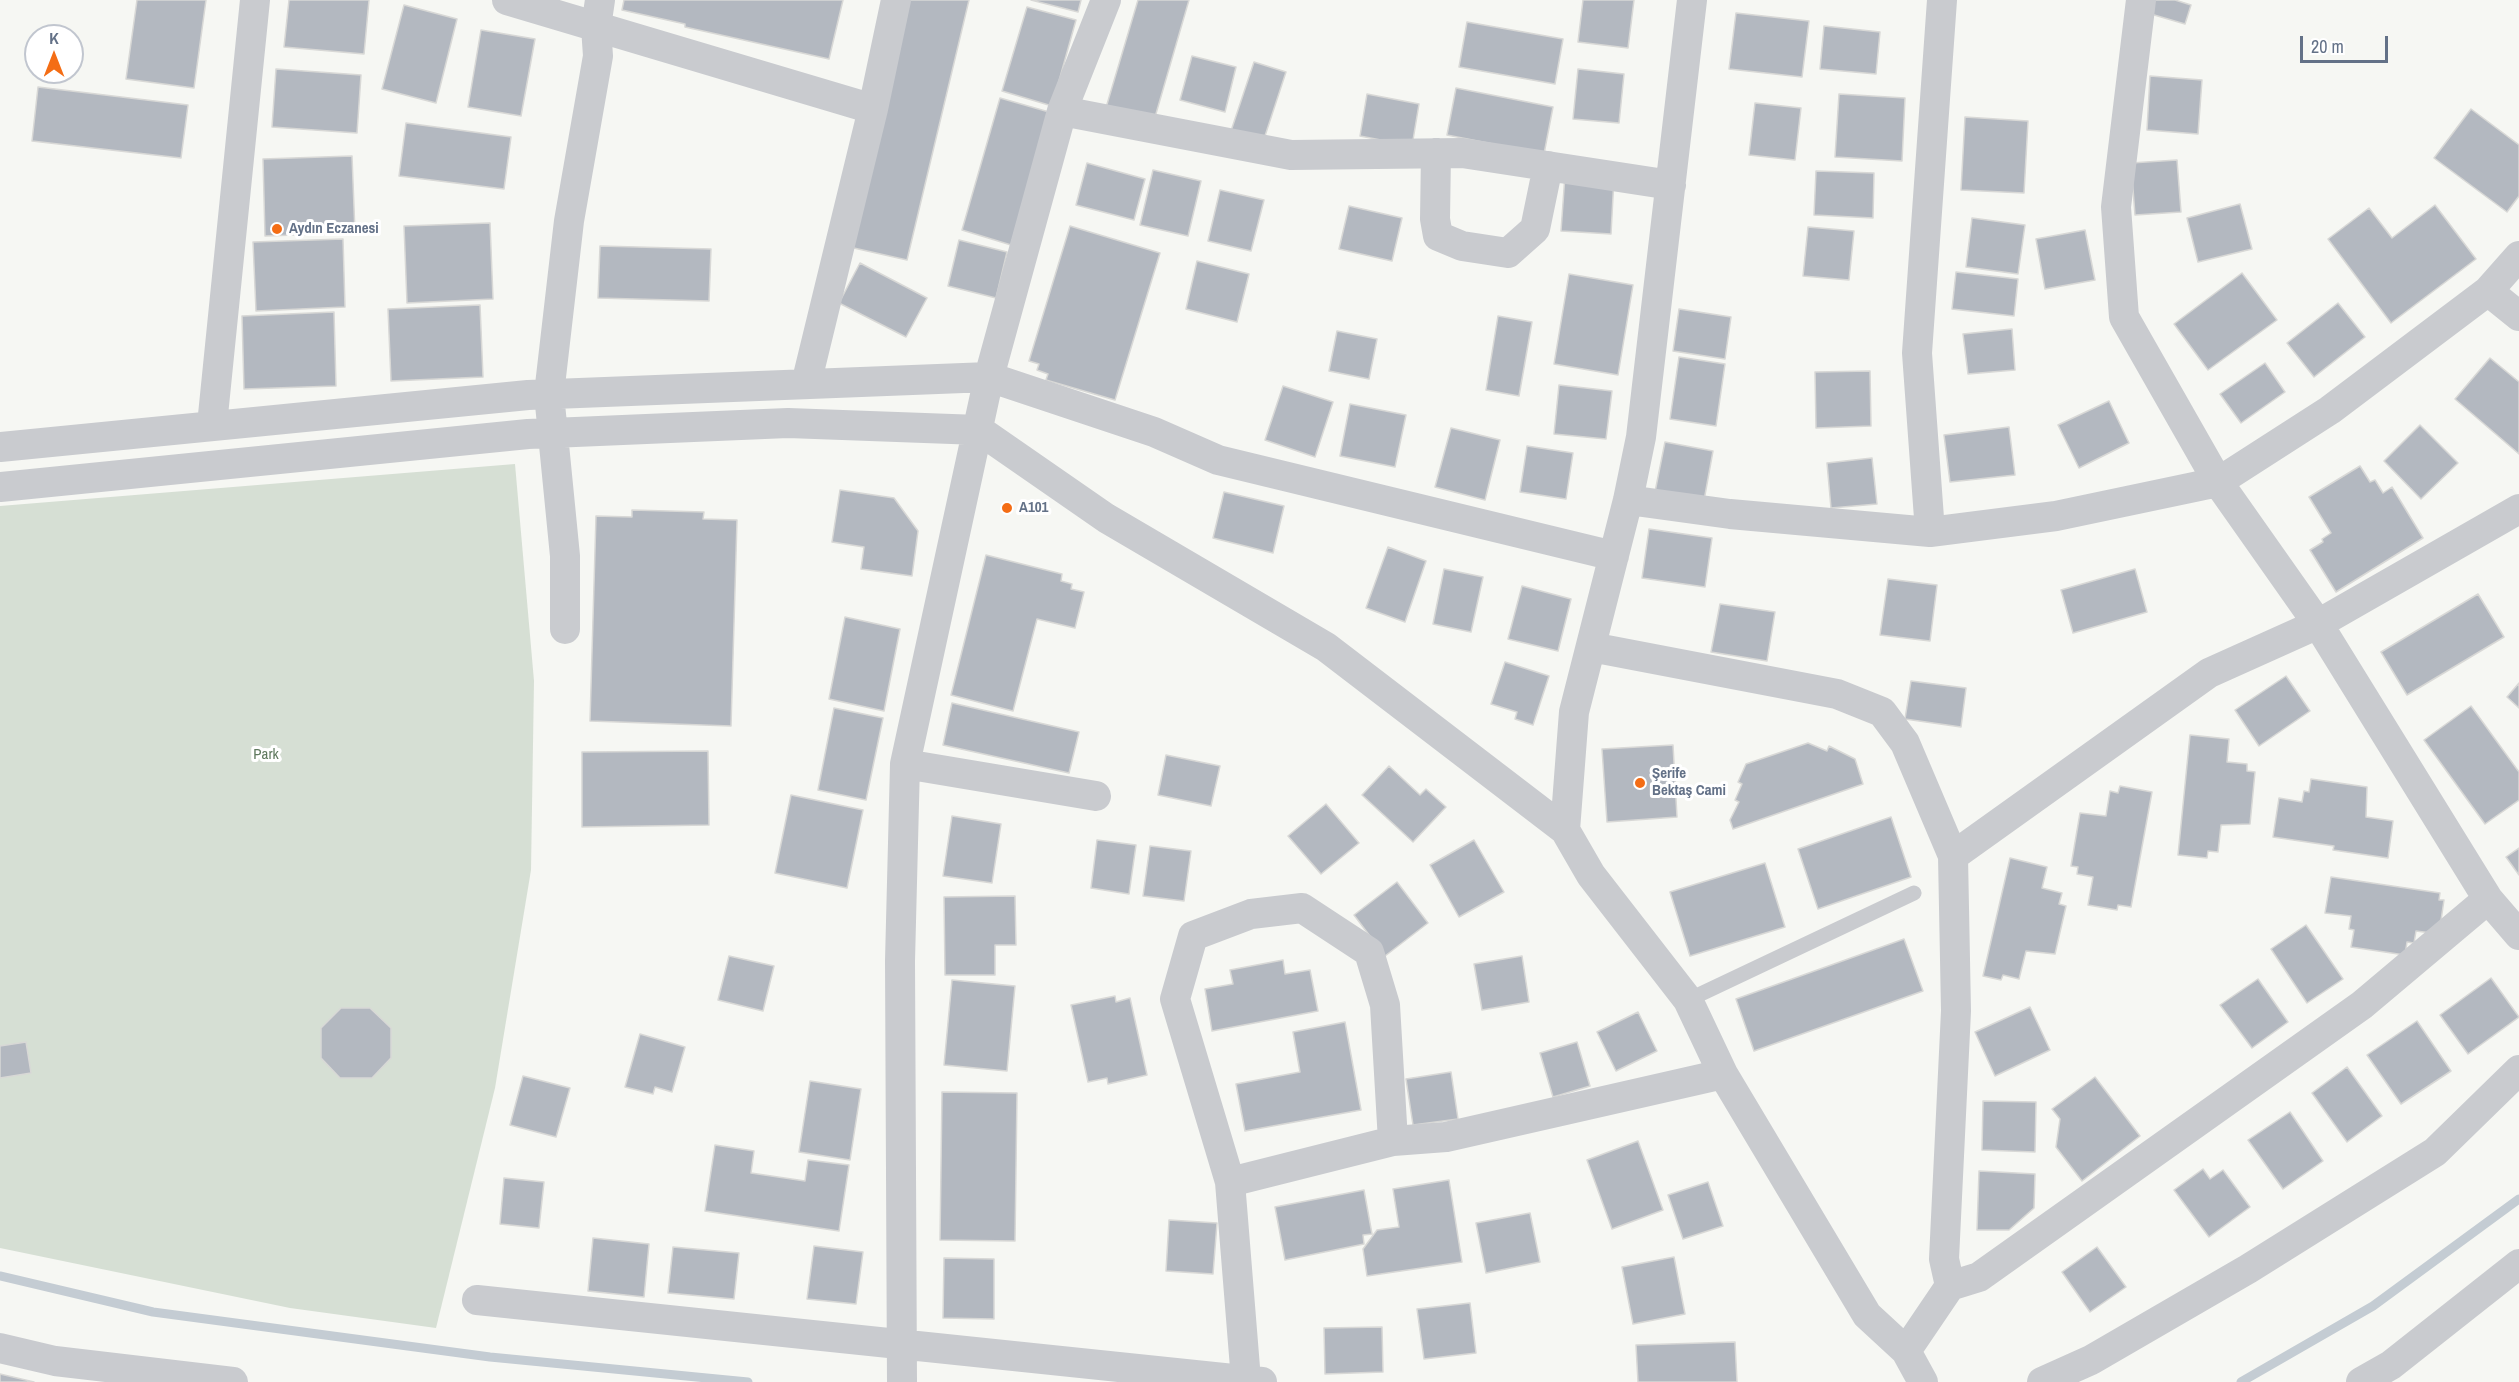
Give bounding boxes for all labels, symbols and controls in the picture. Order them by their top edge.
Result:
north arrow [24,24,84,84]
scale bar [2303,24,2392,62]
text: K [49,27,59,49]
text: 20 m [2311,34,2344,59]
place label: Aydın Eczanesi [289,220,379,238]
marker: Aydın Eczanesi [270,222,284,236]
place label: A101 [1019,499,1048,517]
marker: A101 [1000,501,1014,515]
park label: Park [253,746,279,764]
place label: Şerife Bektaş Cami [1652,765,1726,800]
marker: Şerife Bektaş Cami [1633,776,1647,790]

